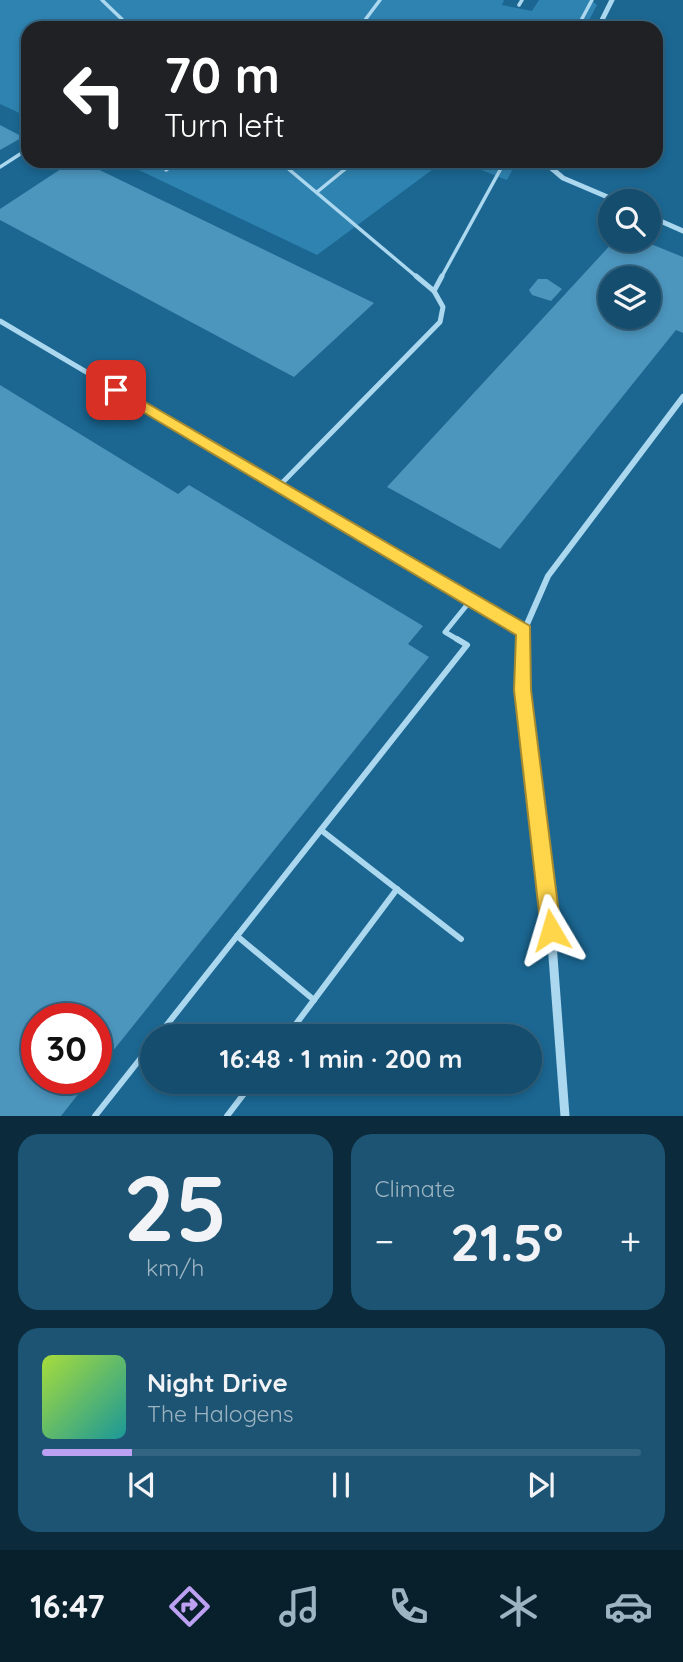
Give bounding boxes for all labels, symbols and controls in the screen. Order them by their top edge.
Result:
text: 70 m [164,44,280,105]
icon: left [49,49,140,140]
text: Turn left [164,105,285,145]
map controls [598,189,661,329]
button: search [598,189,661,252]
button: layers [598,266,661,329]
pin [86,360,146,420]
icon: arrive [97,371,135,409]
position arrow [514,893,588,967]
speed limit sign: 30 [21,1003,112,1094]
text: 16:48 · 1 min · 200 m [220,1042,462,1075]
text: 25 [123,1150,227,1264]
text: Climate [375,1174,455,1203]
text: 21.5° [450,1209,563,1274]
text: − [375,1217,394,1265]
text: + [620,1217,641,1265]
text: km/h [146,1253,204,1282]
text: Night Drive [147,1366,288,1399]
text: The Halogens [147,1399,294,1428]
icon: previous [123,1466,161,1504]
icon: pause [322,1466,360,1504]
icon: next [522,1466,560,1504]
icon: directions [165,1582,214,1631]
icon: music [275,1582,324,1631]
icon: phone [384,1582,433,1631]
icon: climate [494,1582,543,1631]
icon: car [604,1582,653,1631]
text: 16:47 [30,1586,105,1626]

